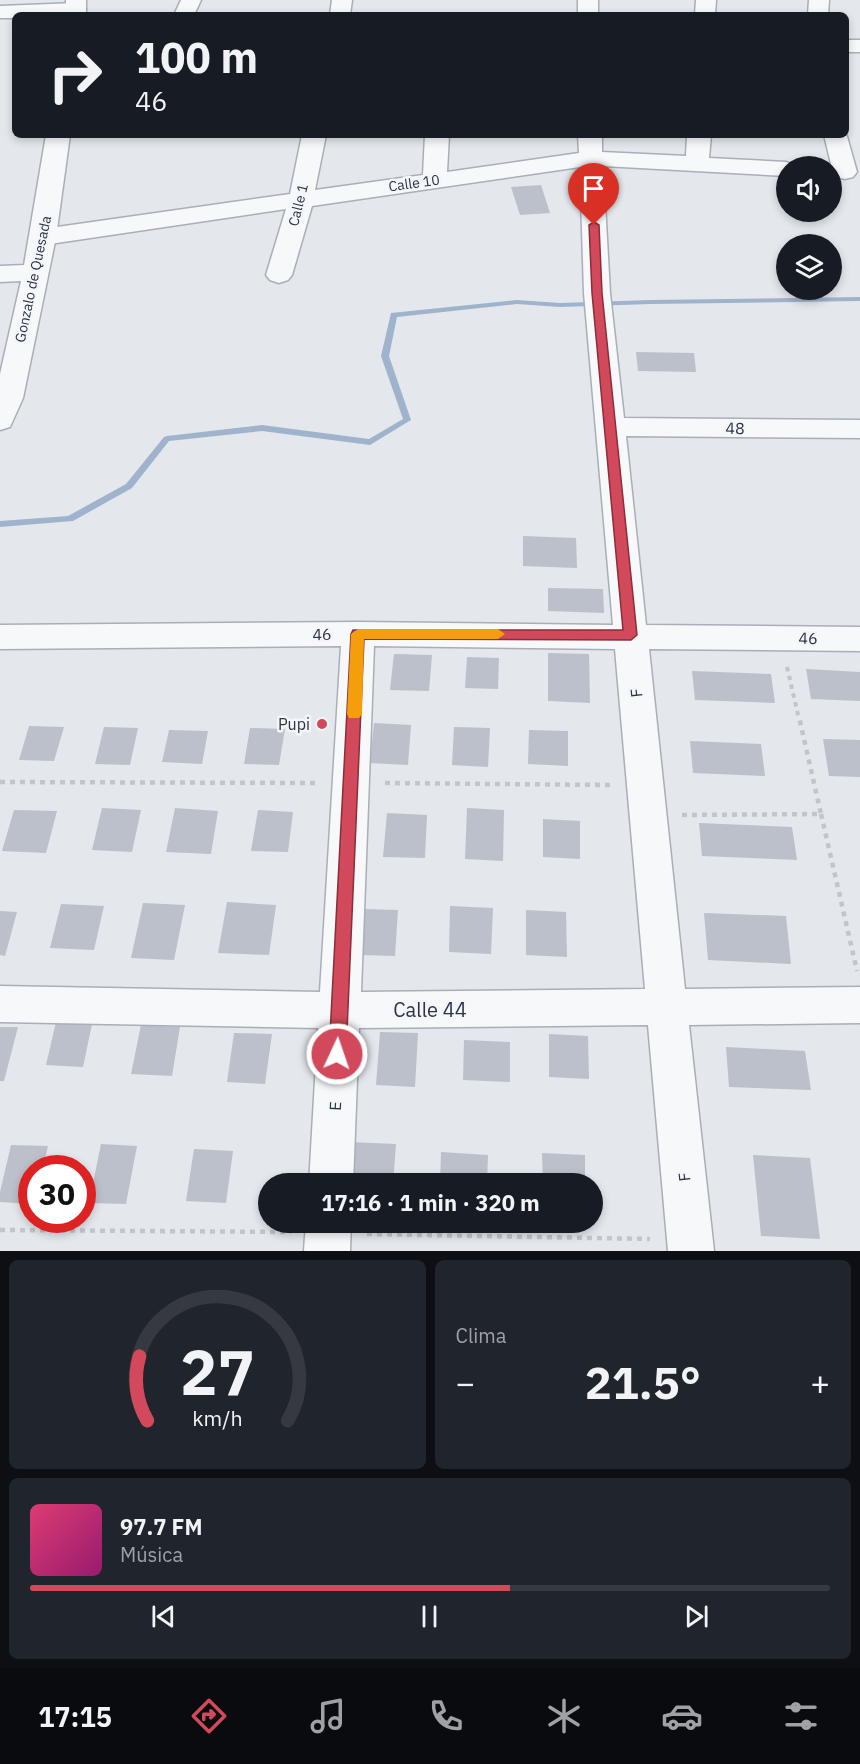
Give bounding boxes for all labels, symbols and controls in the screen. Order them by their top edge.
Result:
text: 100 m [135,30,258,85]
icon: right [36,36,114,114]
text: 46 [135,83,167,118]
map controls [776,156,842,300]
button: sound [776,156,842,222]
pin [568,163,619,225]
street label: Calle 10 [387,171,441,195]
icon: arrive [577,172,610,205]
street label: Calle 1 [284,182,312,228]
street label: Gonzalo de Quesada [11,214,55,344]
button: layers [776,234,842,300]
street label: 48 [725,418,745,438]
street label: 46 [312,624,332,644]
street label: 46 [798,628,818,648]
street label: F [626,687,646,698]
place label: Pupi [278,714,310,734]
marker: Pupi [315,717,329,731]
street label: Calle 44 [393,996,467,1023]
position arrow [305,1022,369,1086]
street label: E [325,1101,345,1111]
speed limit sign: 30 [18,1155,96,1233]
street label: F [674,1171,694,1182]
text: 17:16 · 1 min · 320 m [321,1188,540,1217]
text: Clima [456,1322,507,1349]
text: 27 [180,1331,255,1412]
text: 21.5° [585,1353,701,1411]
text: − [456,1361,475,1404]
text: + [810,1361,830,1404]
text: km/h [192,1405,242,1433]
text: 97.7 FM [120,1512,203,1541]
text: Música [120,1541,183,1568]
icon: previous [147,1600,180,1633]
icon: pause [413,1600,446,1633]
icon: next [680,1600,713,1633]
icon: directions [188,1695,230,1737]
icon: music [307,1695,349,1737]
icon: phone [425,1695,467,1737]
icon: climate [543,1695,585,1737]
icon: car [661,1695,703,1737]
icon: filters [780,1695,822,1737]
text: 17:15 [38,1699,112,1734]

